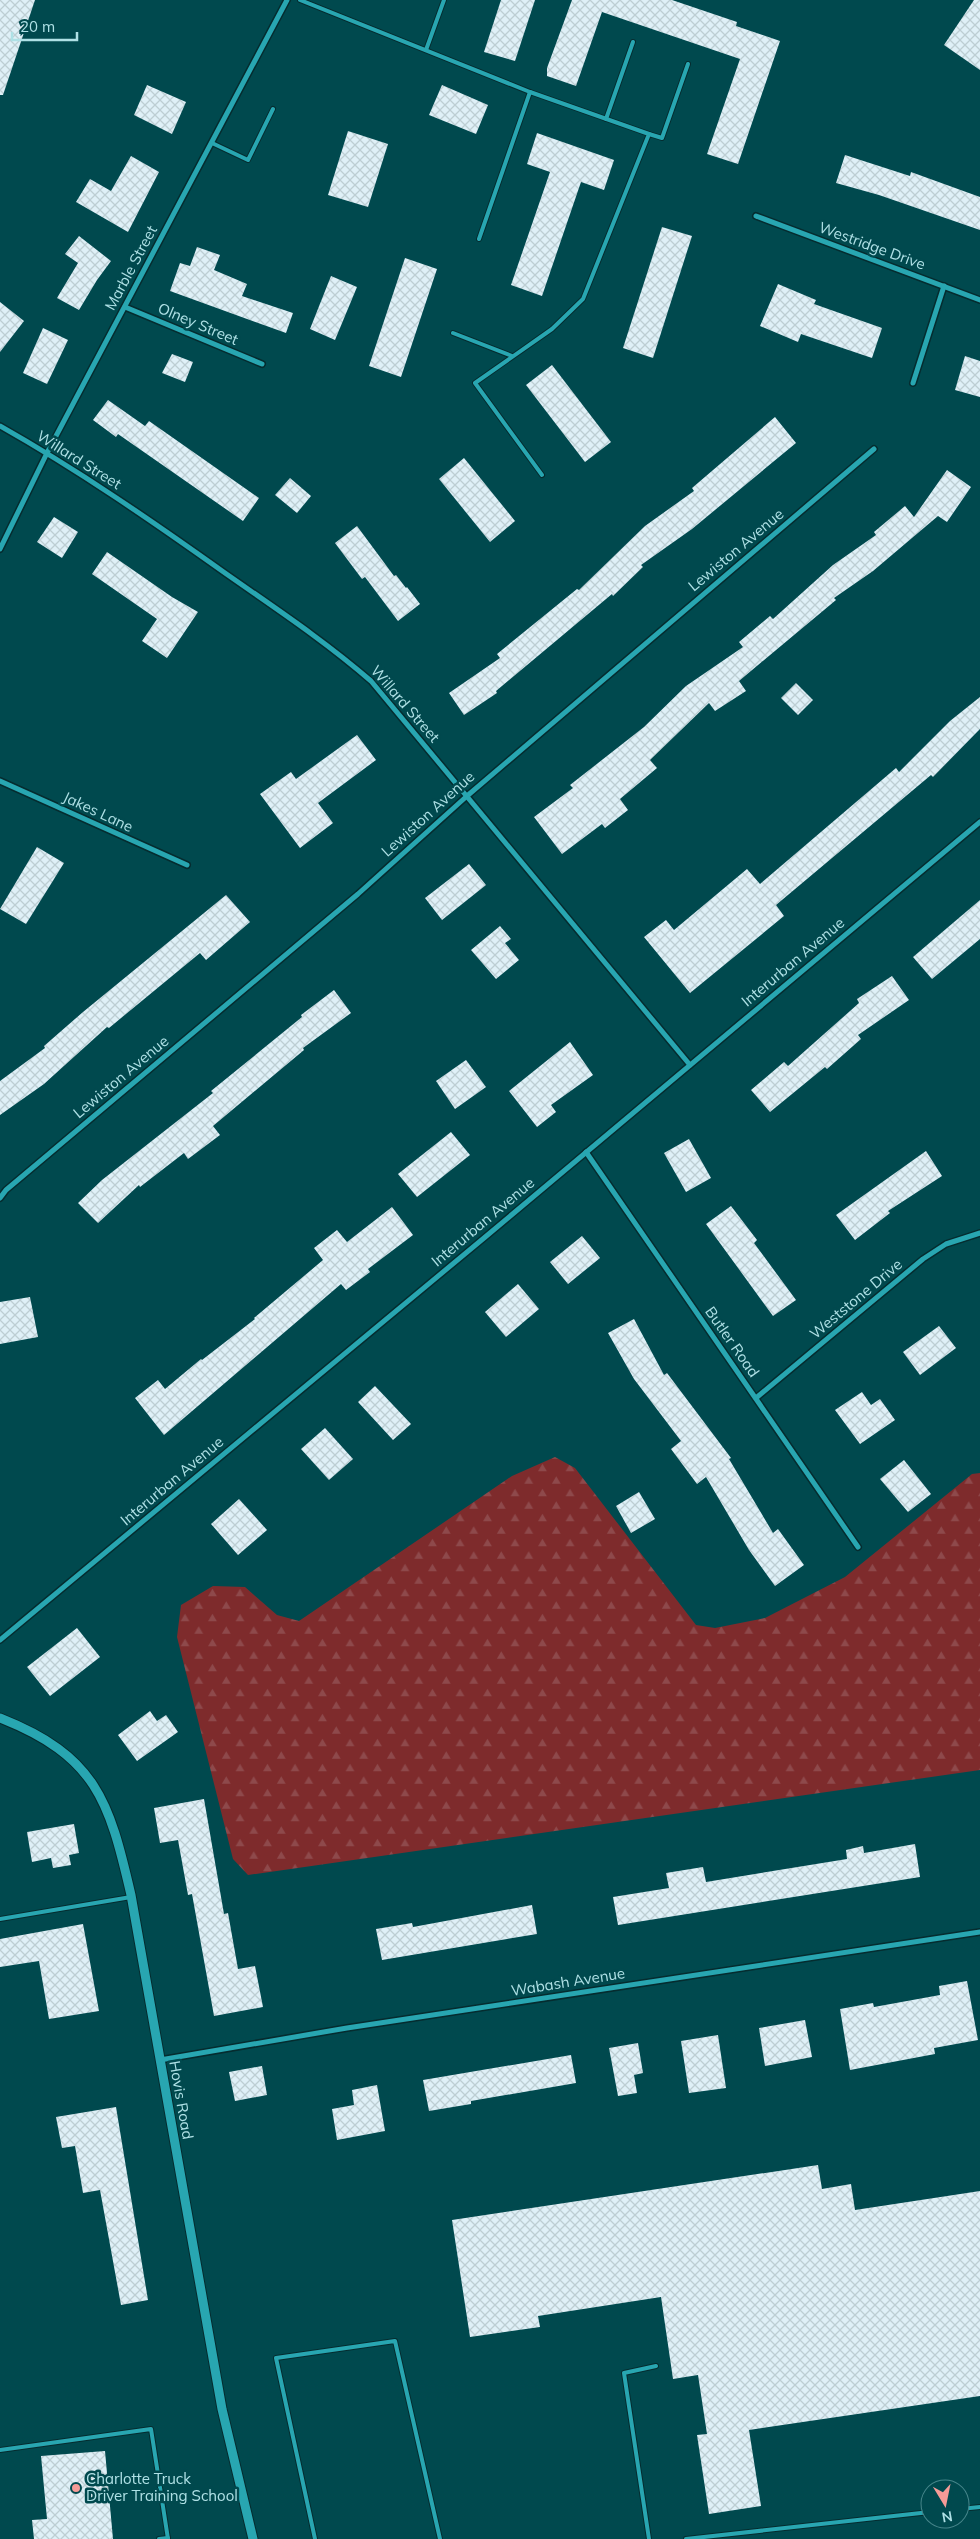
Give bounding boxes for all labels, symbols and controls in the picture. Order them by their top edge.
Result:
scale bar [12,10,78,42]
text: 20 m [20,17,55,36]
street label: Westridge Drive [816,217,928,274]
street label: Marble Street [100,222,161,313]
street label: Olney Street [155,298,241,349]
street label: Willard Street [33,426,125,493]
street label: Lewiston Avenue [684,504,787,595]
street label: Willard Street [367,661,444,746]
street label: Lewiston Avenue [377,767,478,860]
street label: Jakes Lane [60,787,136,836]
street label: Interurban Avenue [737,913,848,1010]
street label: Lewiston Avenue [69,1031,172,1122]
street label: Interurban Avenue [427,1173,538,1270]
street label: Weststone Drive [806,1254,906,1343]
street label: Butler Road [701,1303,764,1381]
street label: Interurban Avenue [116,1432,227,1529]
street label: Wabash Avenue [510,1963,626,2000]
street label: Hovis Road [165,2059,198,2141]
place label: Charlotte Truck Driver Training School [86,2469,238,2505]
north arrow [920,2479,970,2529]
marker: Charlotte Truck Driver Training School [70,2482,82,2494]
text: N [940,2507,954,2527]

